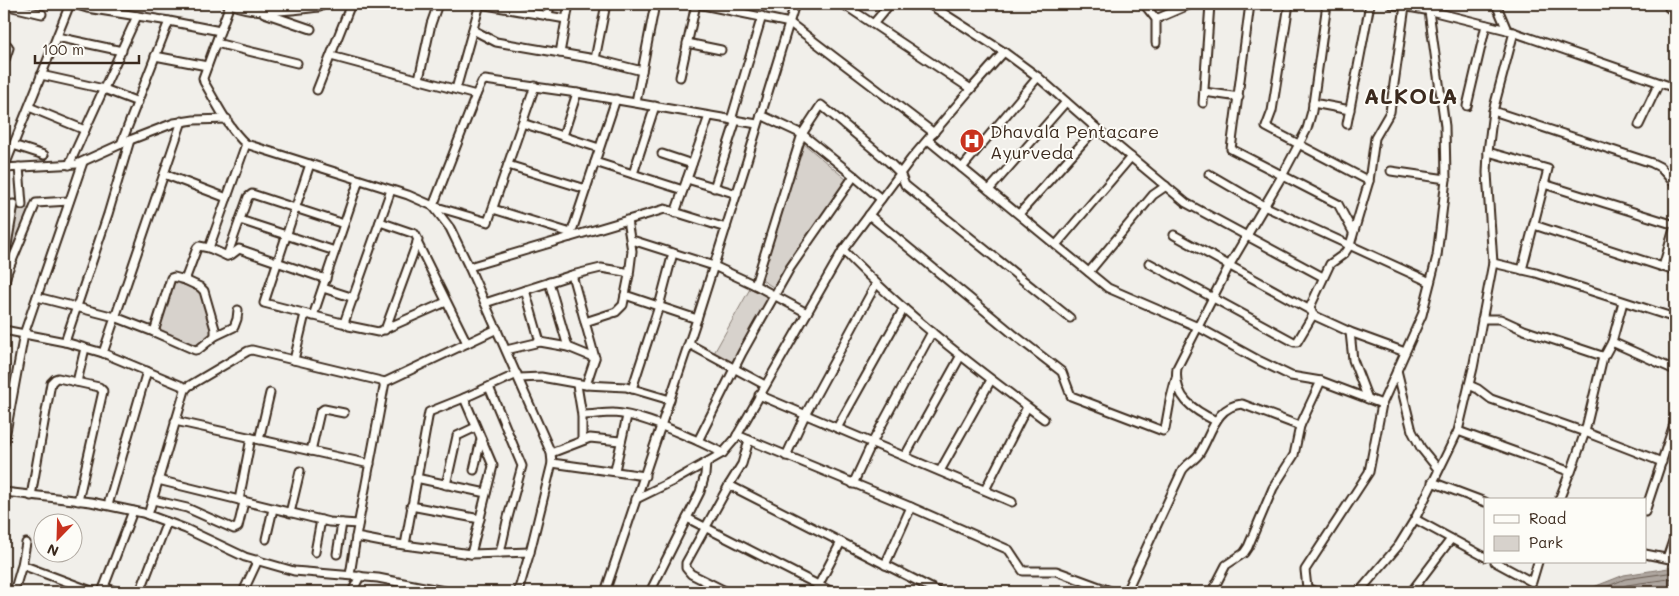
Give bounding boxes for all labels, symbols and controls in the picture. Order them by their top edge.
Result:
scale bar [35,32,139,64]
text: 100 m [42,39,84,59]
district label: ALKOLA [1364,81,1458,110]
place label: Dhavala Pentacare Ayurveda [990,119,1159,164]
hospital icon: Dhavala Pentacare Ayurveda [959,128,985,154]
legend [1484,498,1646,564]
text: Road [1529,508,1566,528]
north arrow [32,514,82,564]
text: Park [1529,532,1563,552]
text: N [44,540,61,561]

